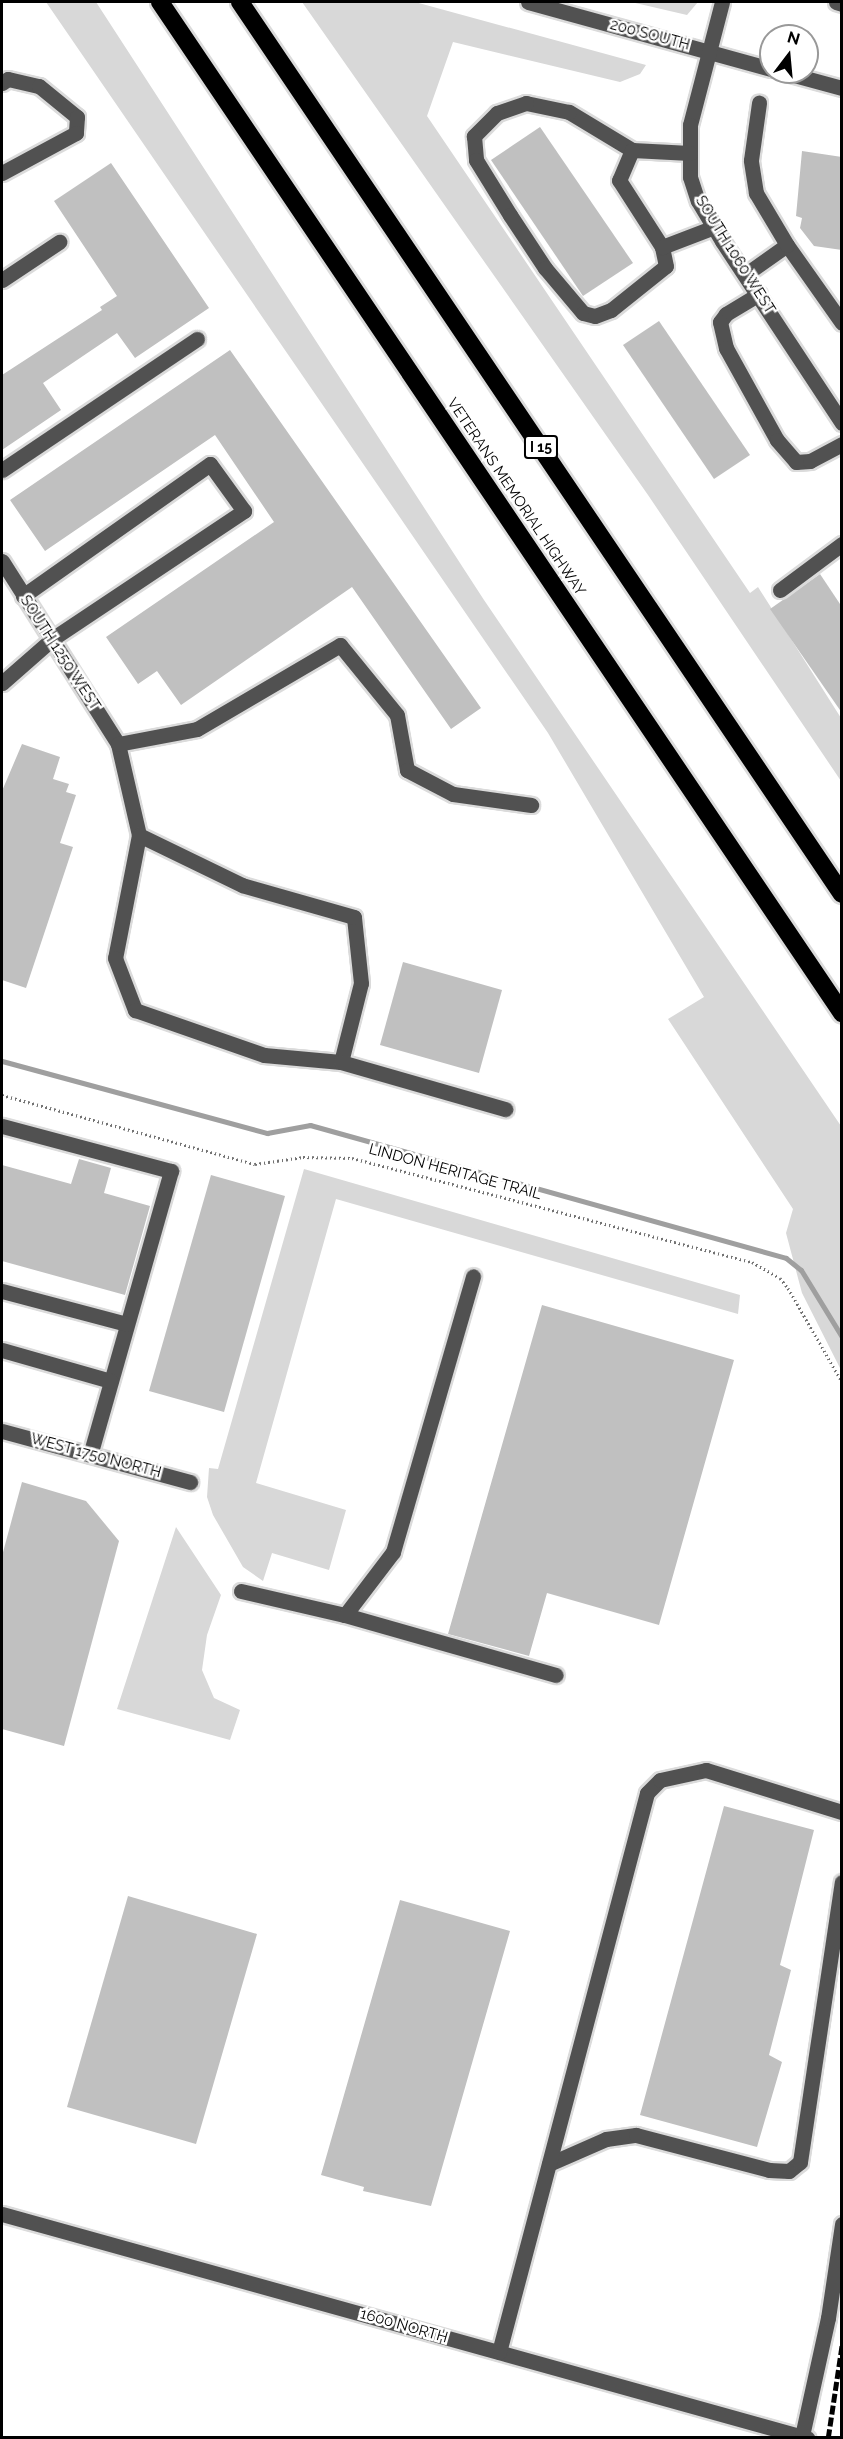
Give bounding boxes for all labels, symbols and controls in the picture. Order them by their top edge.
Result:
street label: 200 SOUTH [608,16,692,54]
north arrow [759,24,819,84]
text: N [785,27,802,49]
street label: SOUTH 1060 WEST [691,192,779,318]
street label: VETERANS MEMORIAL HIGHWAY [443,395,589,599]
road number: I 15 [523,436,559,458]
street label: SOUTH 1250 WEST [16,592,104,714]
street label: LINDON HERITAGE TRAIL [367,1140,543,1204]
street label: WEST 1750 NORTH [29,1430,163,1482]
street label: 1600 NORTH [358,2305,450,2347]

